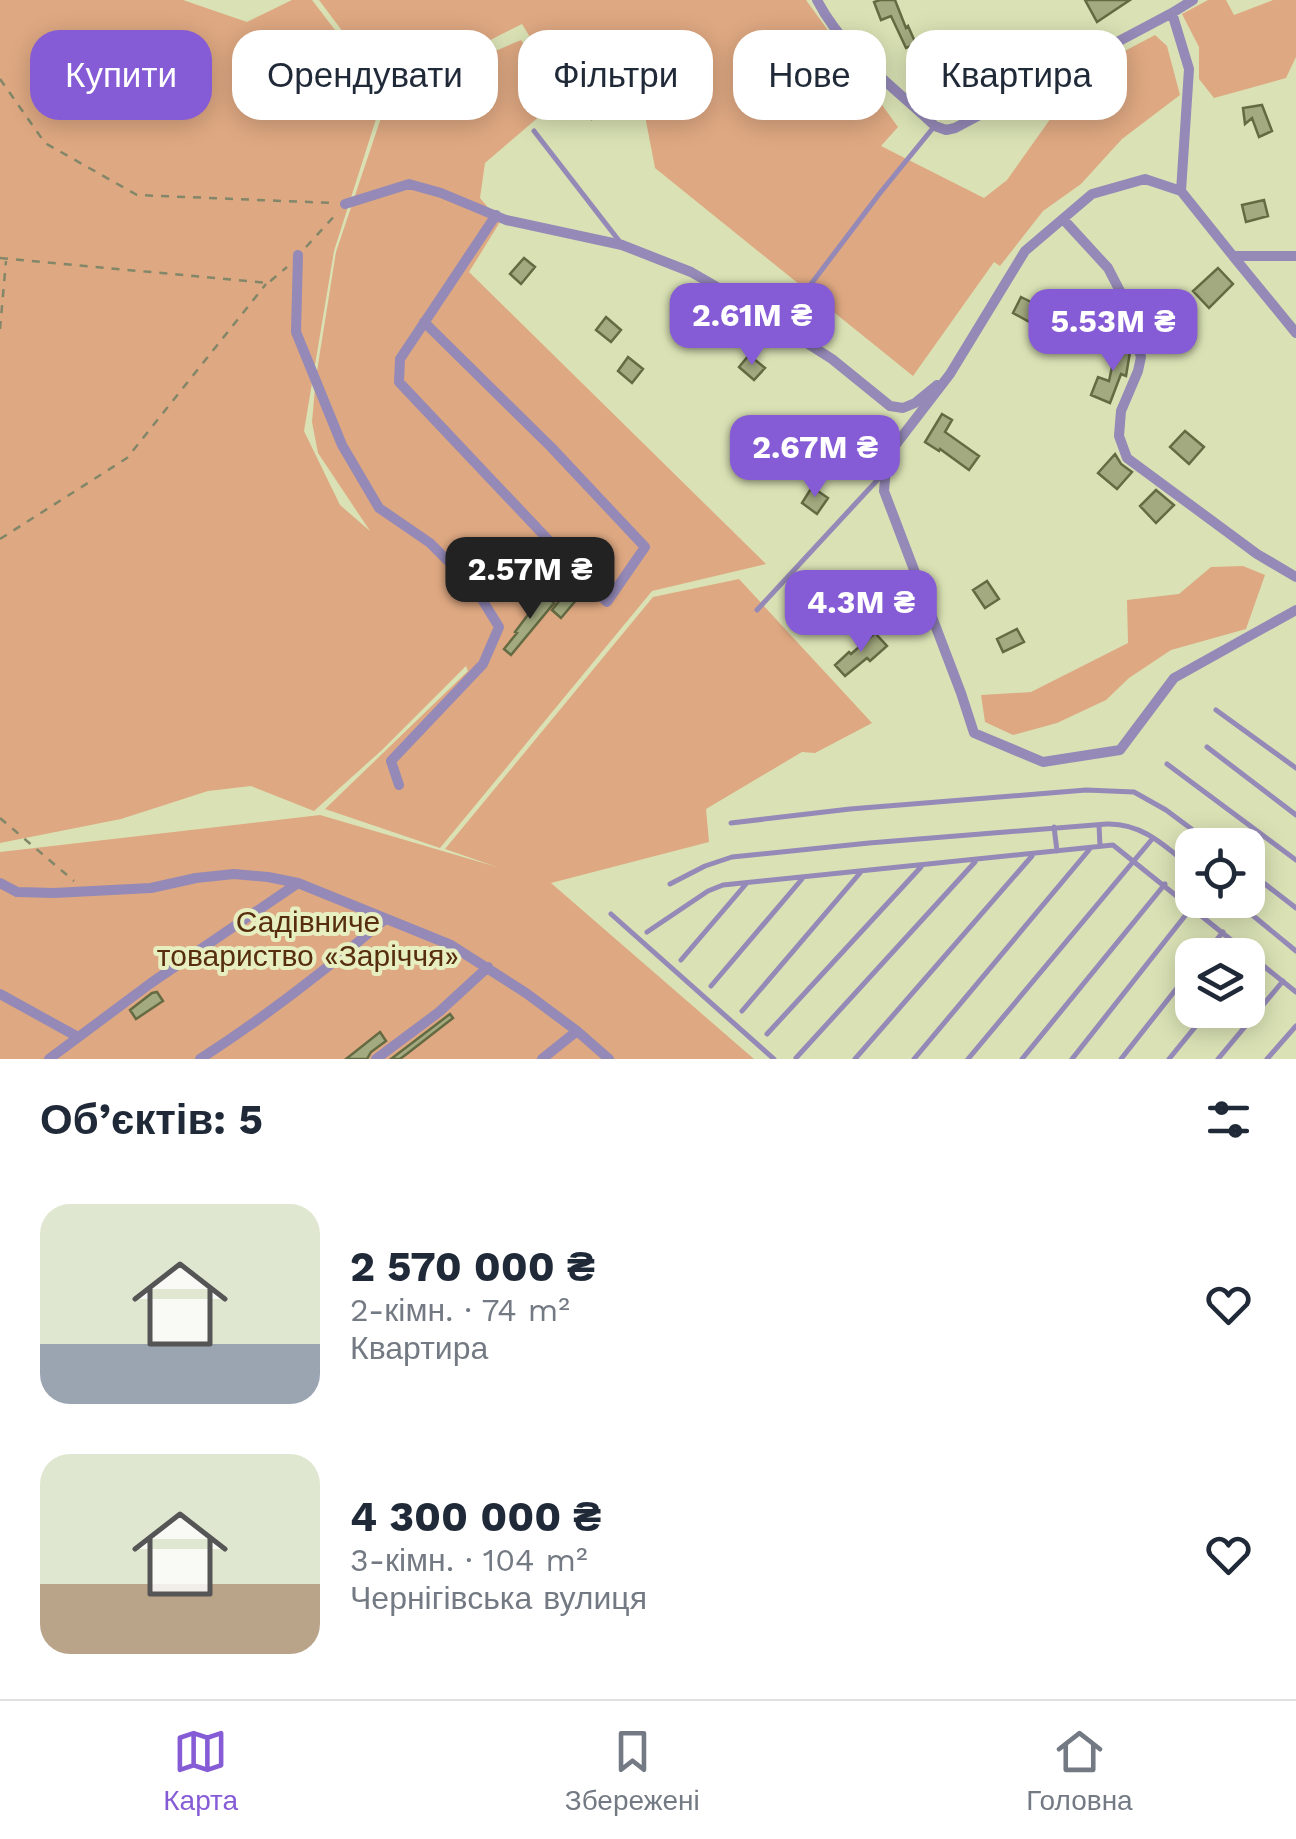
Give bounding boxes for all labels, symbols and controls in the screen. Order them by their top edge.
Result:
chip: Купити [30,30,212,120]
chip: Орендувати [232,30,498,120]
chip: Фільтри [518,30,713,120]
chip: Нове [733,30,886,120]
chip: Квартира [906,30,1127,120]
pin: 2.61M ₴ [660,283,844,368]
pin: 5.53M ₴ [1021,289,1205,374]
text: 2.61M ₴ [692,296,812,334]
text: 5.53M ₴ [1050,302,1176,340]
pin: 2.67M ₴ [723,415,907,500]
text: 2.67M ₴ [752,428,878,466]
pin: 2.57M ₴ [438,537,622,622]
text: 2.57M ₴ [467,550,593,588]
pin: 4.3M ₴ [780,570,942,655]
text: 4.3M ₴ [807,583,915,621]
map controls [1175,828,1265,1028]
button: locate [1175,828,1265,918]
park label: Садівниче товариство «Заріччя» [157,904,459,973]
button: layers [1175,938,1265,1028]
icon: filters [1201,1092,1256,1147]
text: Об’єктів: 5 [40,1095,263,1144]
text: 2 570 000 ₴ [350,1242,595,1291]
icon: home [120,1244,240,1364]
icon: heart [1201,1277,1256,1332]
text: 2-кімн. · 74 m² [350,1291,570,1329]
text: Квартира [350,1329,488,1367]
text: 4 300 000 ₴ [350,1492,601,1541]
icon: home [120,1494,240,1614]
icon: heart [1201,1527,1256,1582]
text: 3-кімн. · 104 m² [350,1541,588,1579]
text: Чернігівська вулиця [350,1579,647,1617]
tab: Карта [163,1724,238,1817]
tab: Збережені [565,1724,700,1817]
tab: Головна [1026,1724,1133,1817]

